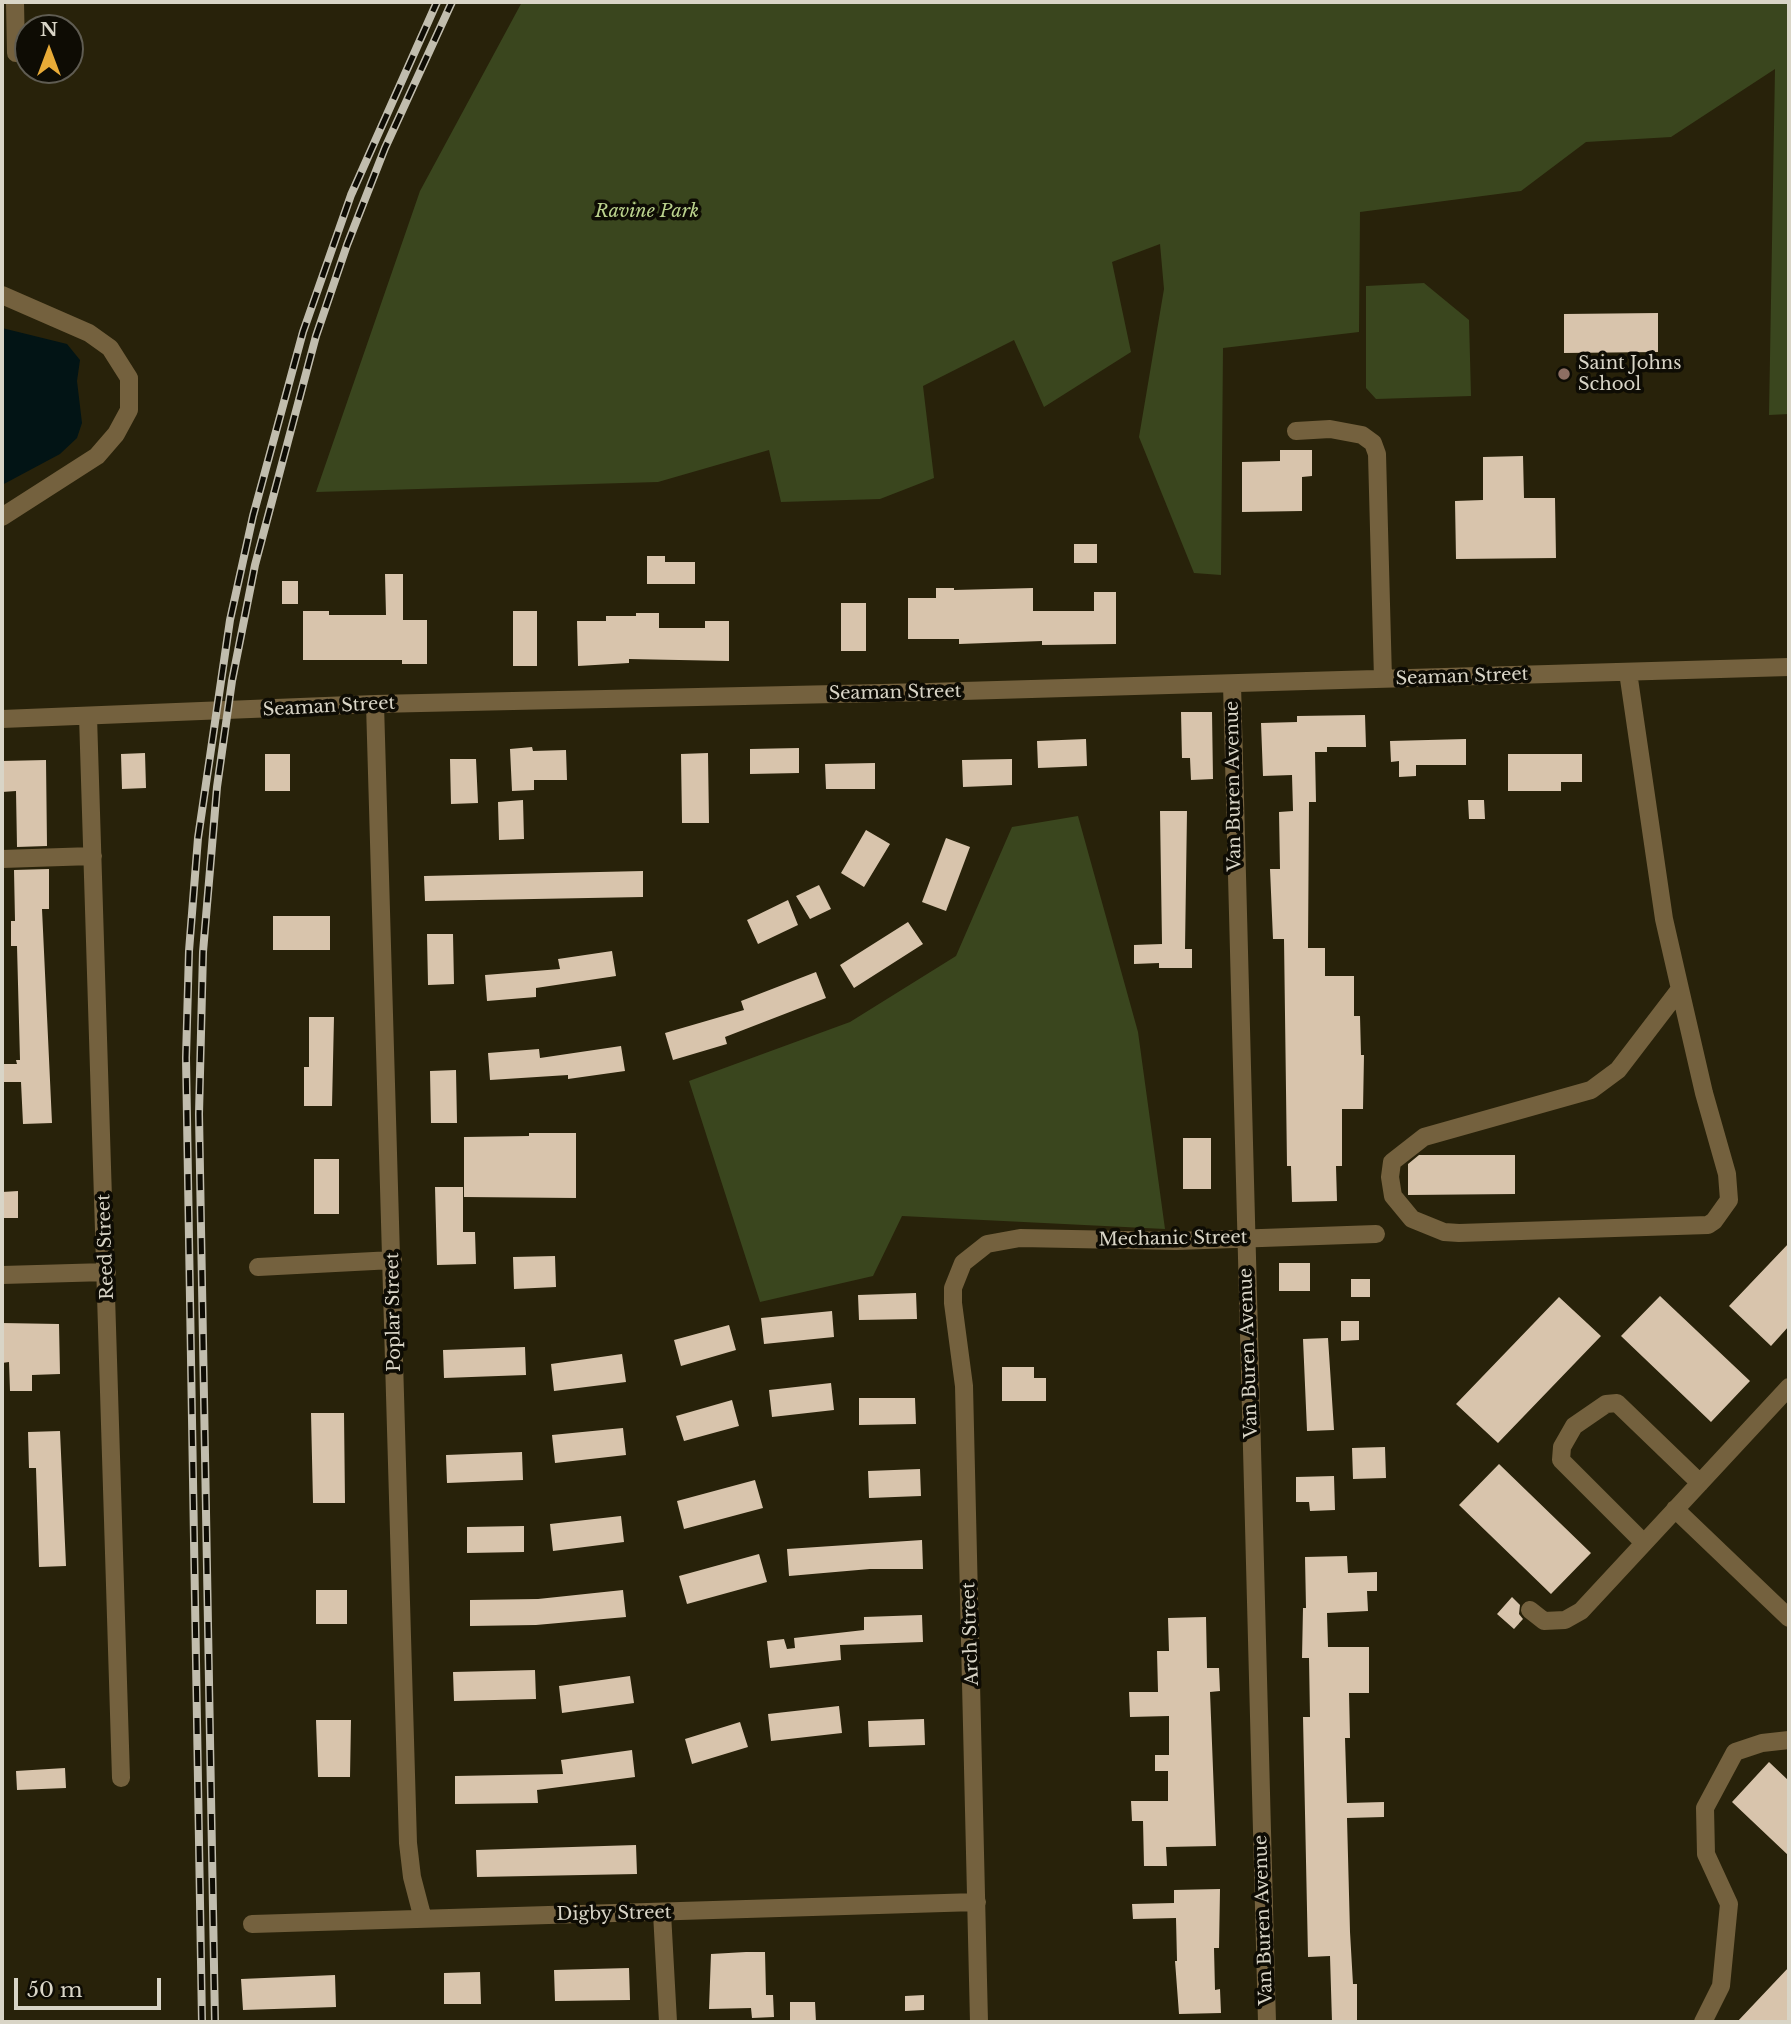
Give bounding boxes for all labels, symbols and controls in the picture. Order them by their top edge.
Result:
north arrow [14,14,84,84]
text: N [40,18,58,41]
park label: Ravine Park [595,201,699,223]
place label: Saint Johns School [1578,353,1681,396]
marker: Saint Johns School [1556,366,1572,382]
street label: Seaman Street [1395,664,1529,690]
street label: Seaman Street [828,681,962,705]
street label: Seaman Street [262,693,396,721]
street label: Van Buren Avenue [1222,701,1246,871]
street label: Reed Street [93,1194,119,1300]
street label: Mechanic Street [1098,1227,1248,1251]
street label: Poplar Street [382,1252,406,1372]
street label: Van Buren Avenue [1235,1267,1263,1439]
street label: Arch Street [958,1582,984,1686]
street label: Van Buren Avenue [1250,1834,1278,2006]
street label: Digby Street [556,1902,672,1926]
scale bar [18,1965,164,2009]
text: 50 m [27,1977,82,2003]

